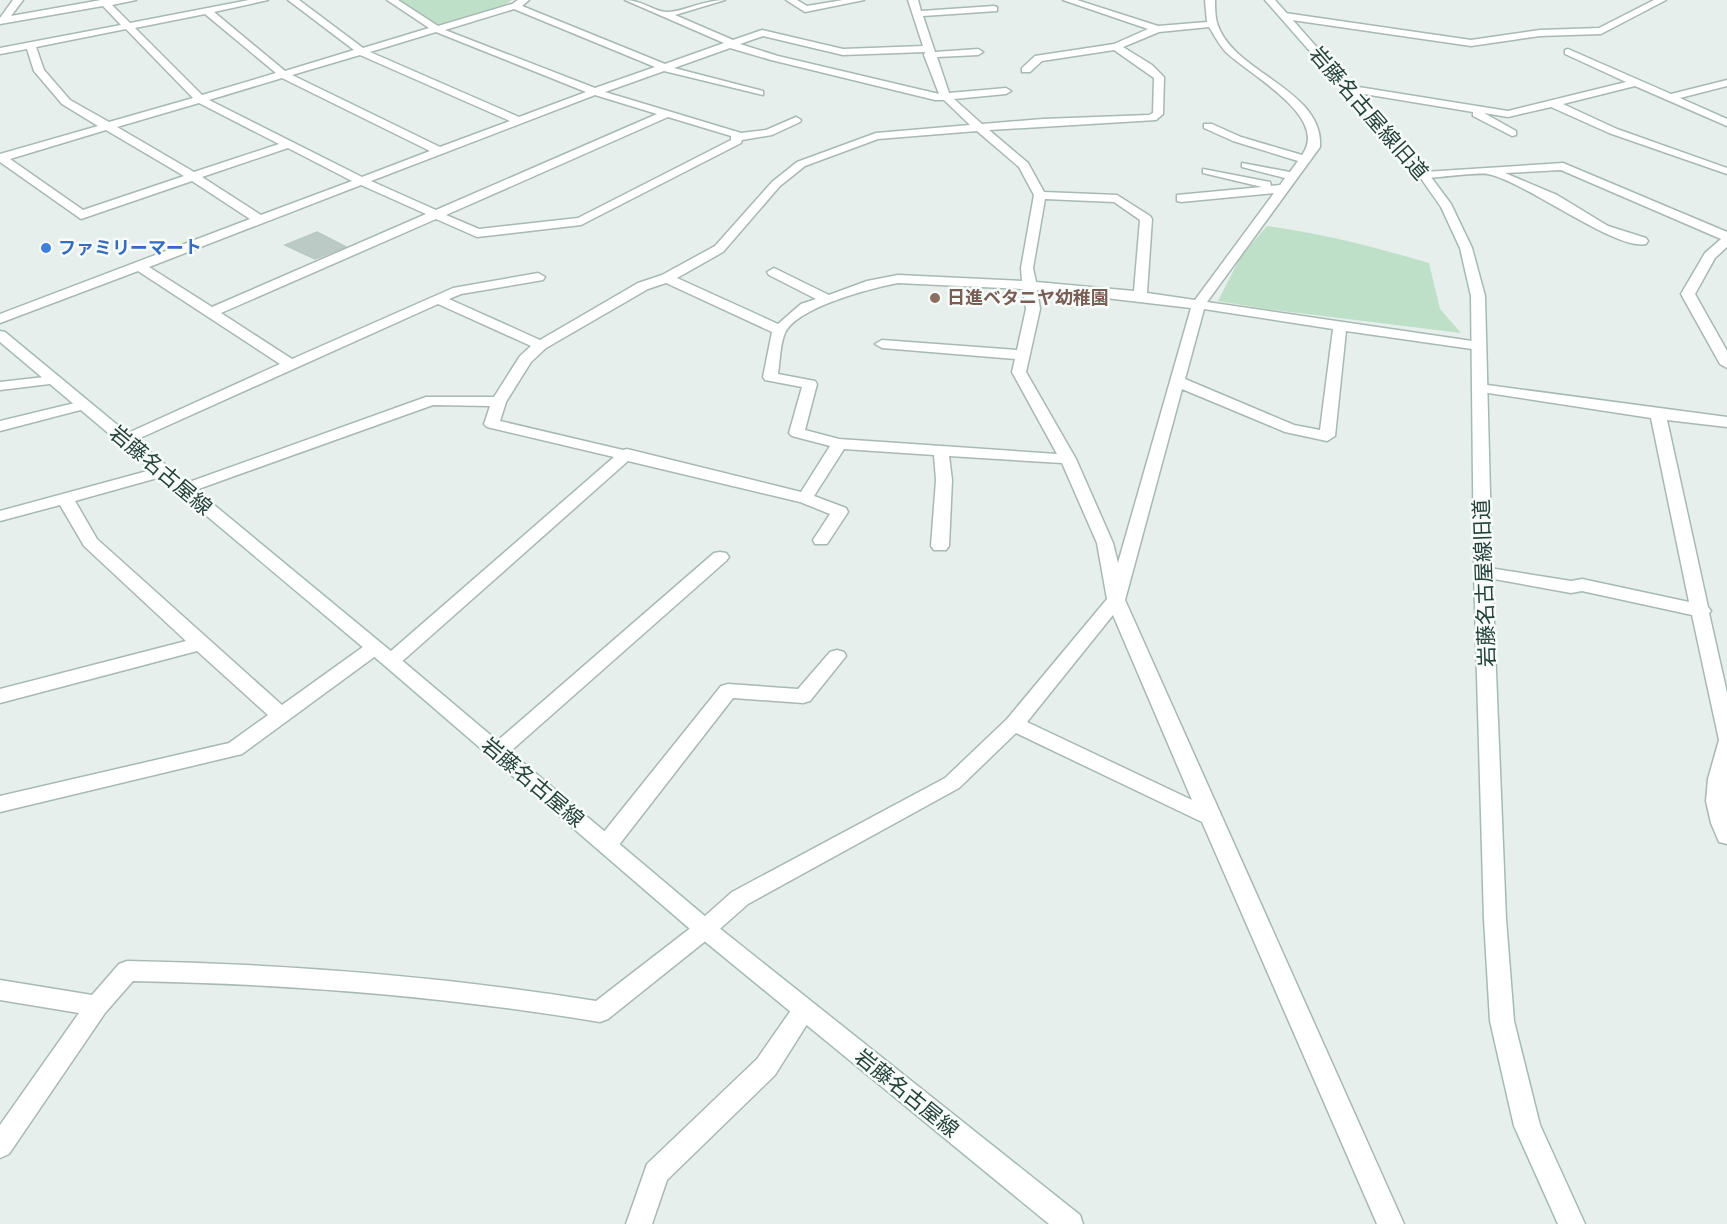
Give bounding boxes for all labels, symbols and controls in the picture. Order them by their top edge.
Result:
street label: 岩藤名古屋線旧道 [1305,42,1433,184]
place label: ファミリーマート [58,238,202,258]
marker: ファミリーマート [39,241,53,255]
place label: 日進ベタニヤ幼稚園 [947,288,1109,308]
marker: 日進ベタニヤ幼稚園 [928,291,942,305]
street label: 岩藤名古屋線 [105,421,217,519]
street label: 岩藤名古屋線旧道 [1470,499,1498,667]
street label: 岩藤名古屋線 [477,733,589,831]
street label: 岩藤名古屋線 [851,1044,963,1142]

